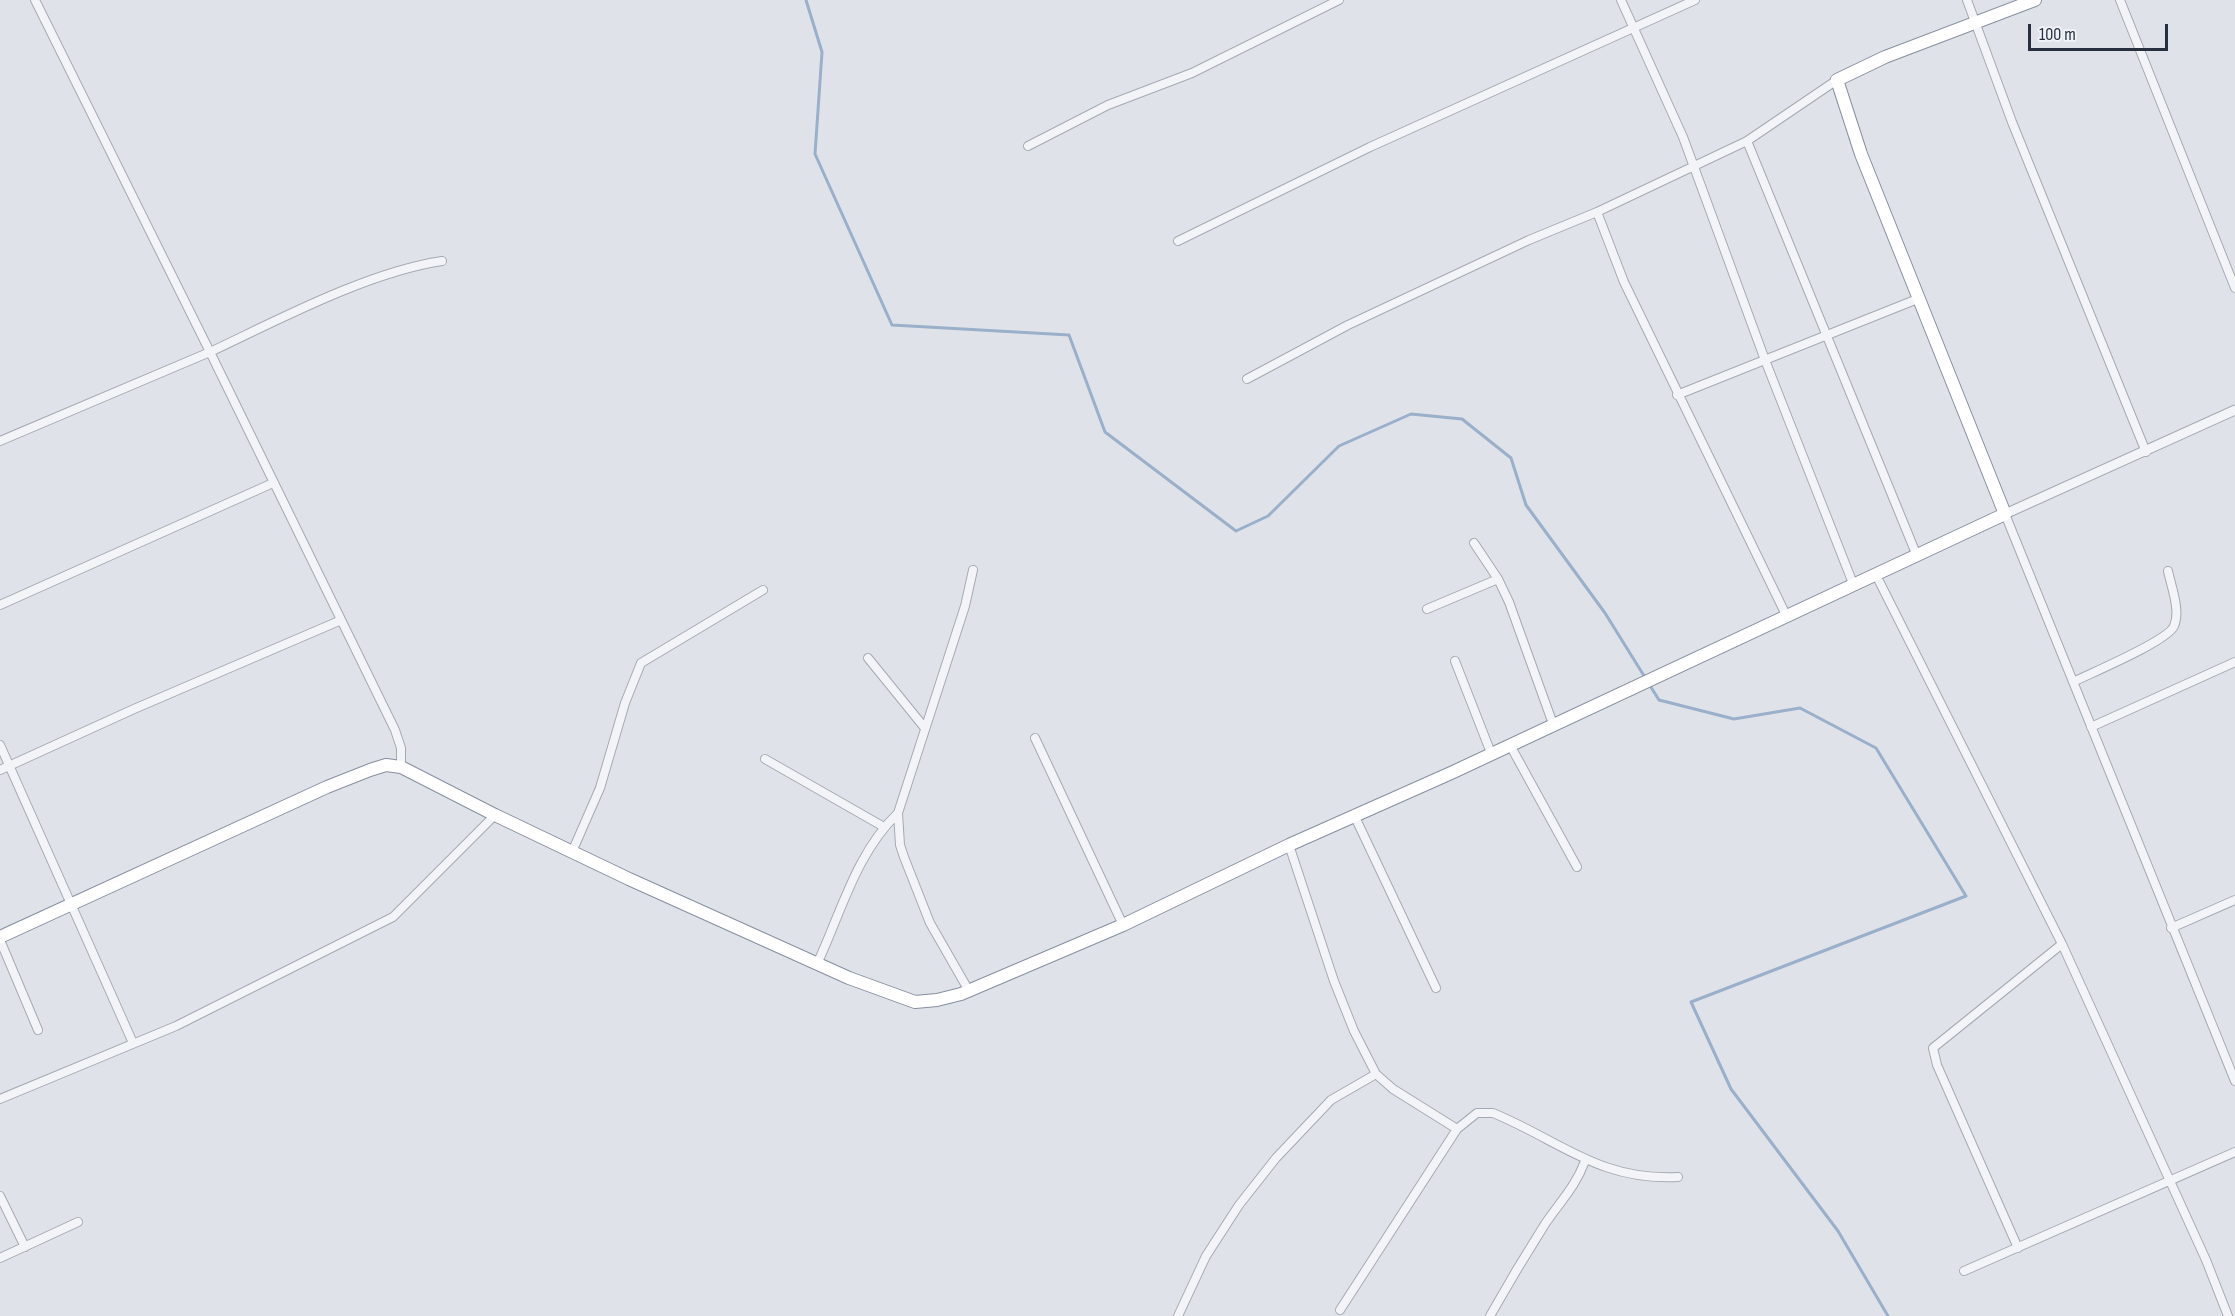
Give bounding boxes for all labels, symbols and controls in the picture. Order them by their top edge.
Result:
scale bar [2031,12,2170,50]
text: 100 m [2039,24,2076,45]

